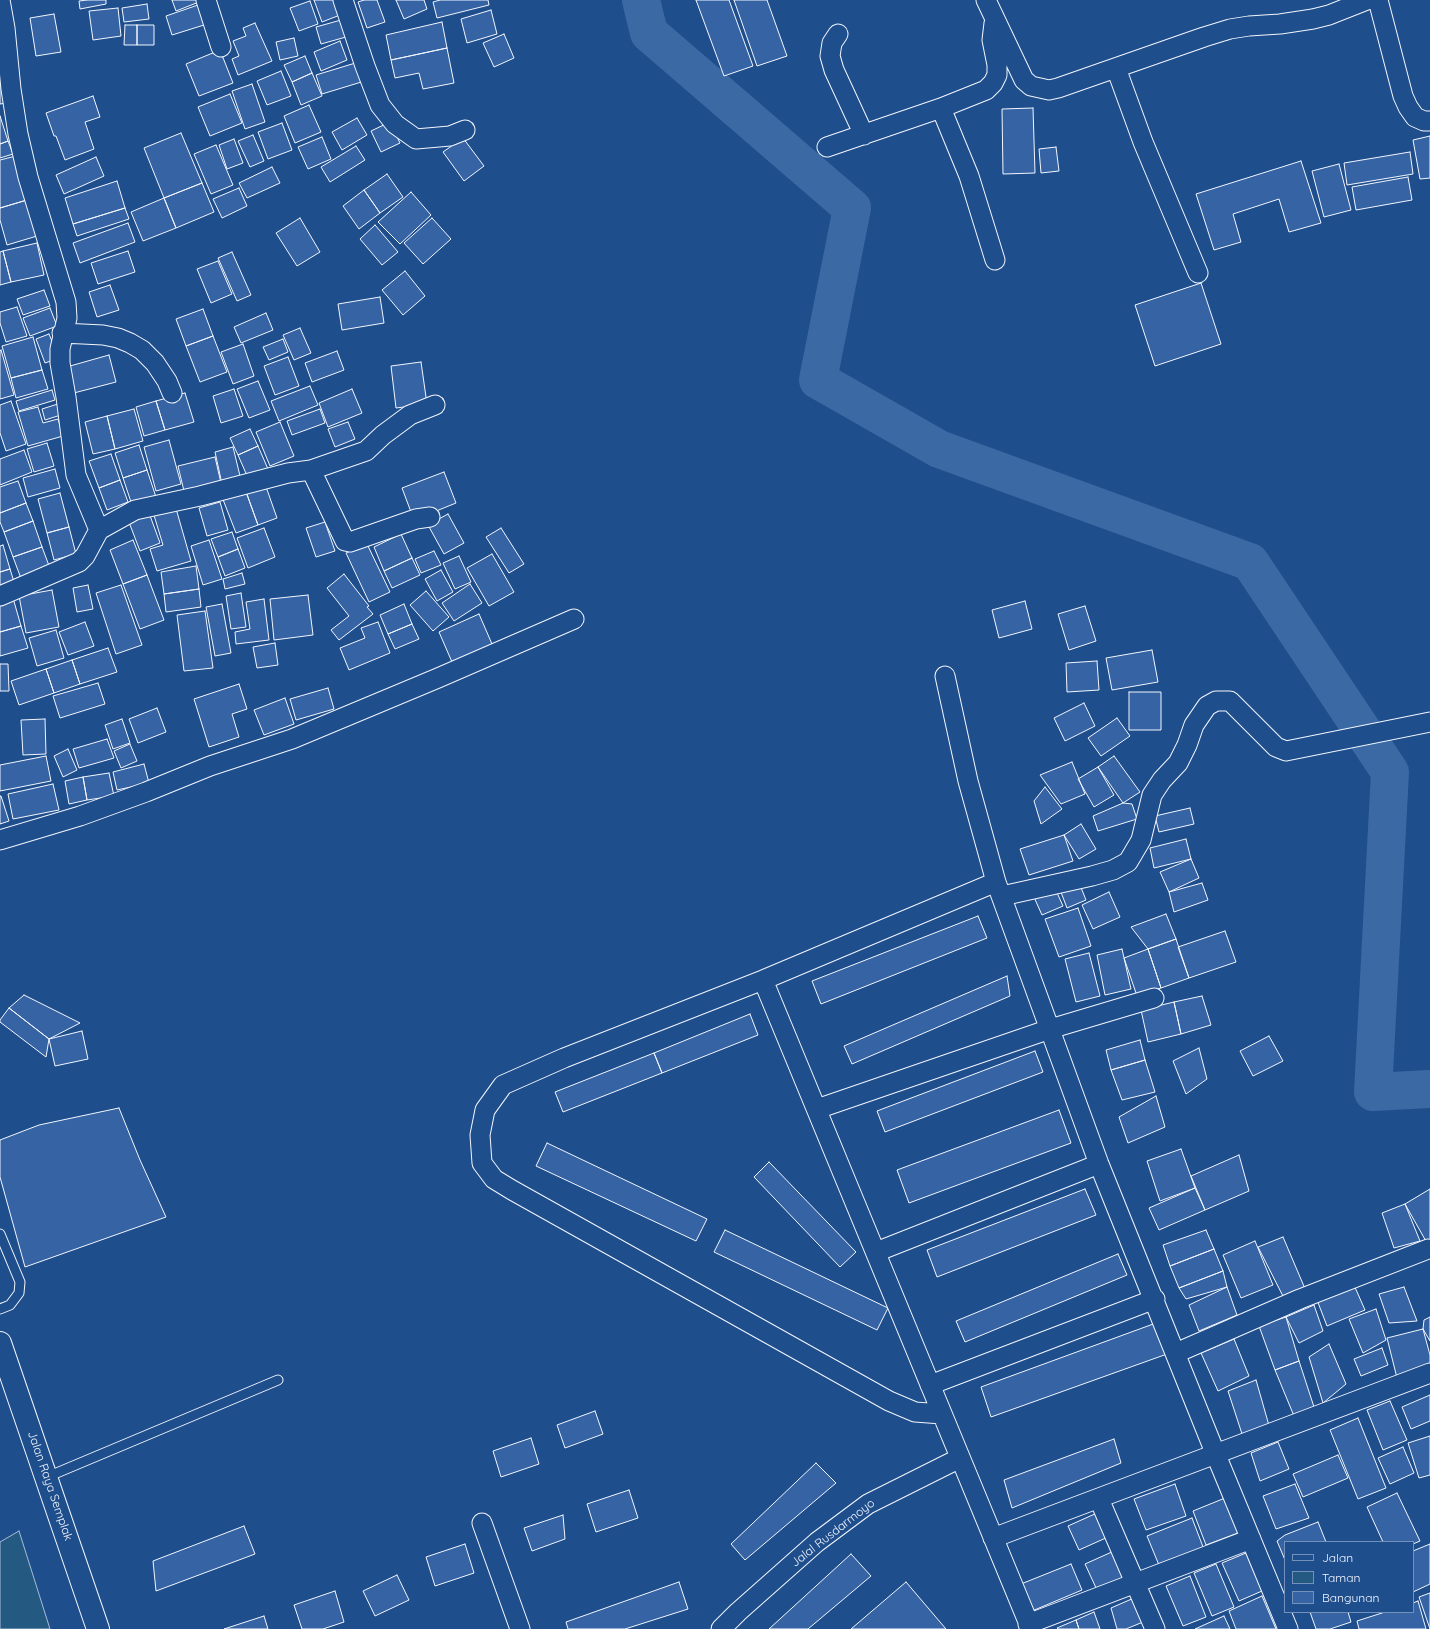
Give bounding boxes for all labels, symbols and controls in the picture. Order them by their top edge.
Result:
street label: Jalan Raya Semplak [24,1429,76,1543]
street label: Jalal Rusdarmoyo [788,1496,878,1570]
legend [1284,1541,1414,1613]
text: Jalan [1322,1550,1353,1565]
text: Taman [1322,1570,1360,1585]
text: Bangunan [1322,1590,1379,1605]

